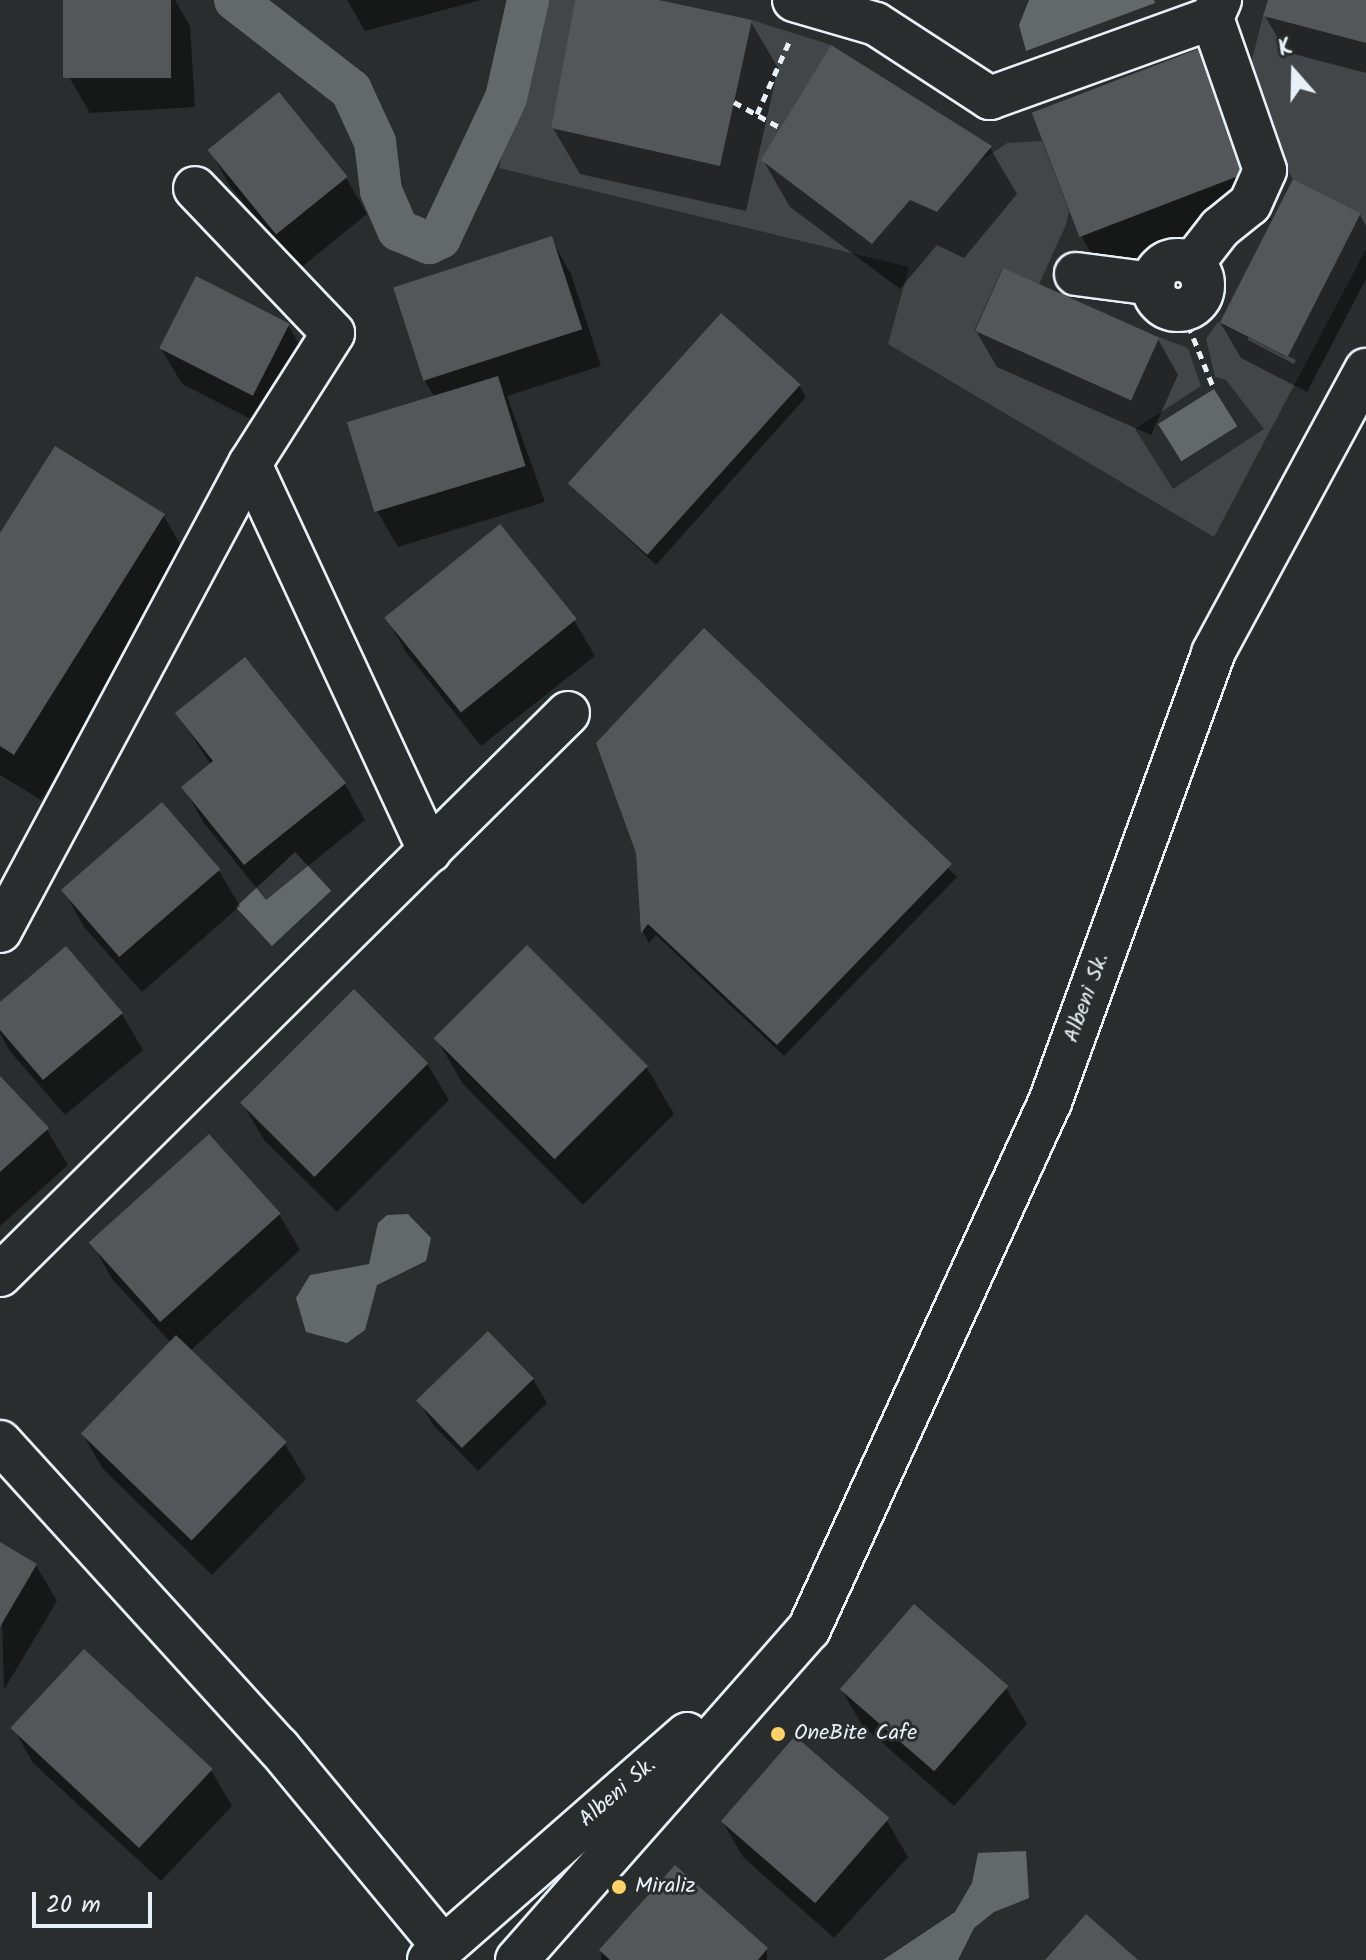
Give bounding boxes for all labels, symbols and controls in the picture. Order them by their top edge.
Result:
text: K [1273,30,1298,68]
north arrow [1254,32,1334,112]
street label: Albeni Sk. [1059,950,1115,1046]
place label: OneBite Cafe [794,1721,917,1747]
marker: OneBite Cafe [769,1725,787,1743]
street label: Albeni Sk. [574,1752,662,1834]
place label: Miraliz [635,1874,695,1900]
scale bar [36,1876,156,1926]
marker: Miraliz [610,1878,628,1896]
text: 20 m [46,1886,101,1925]

